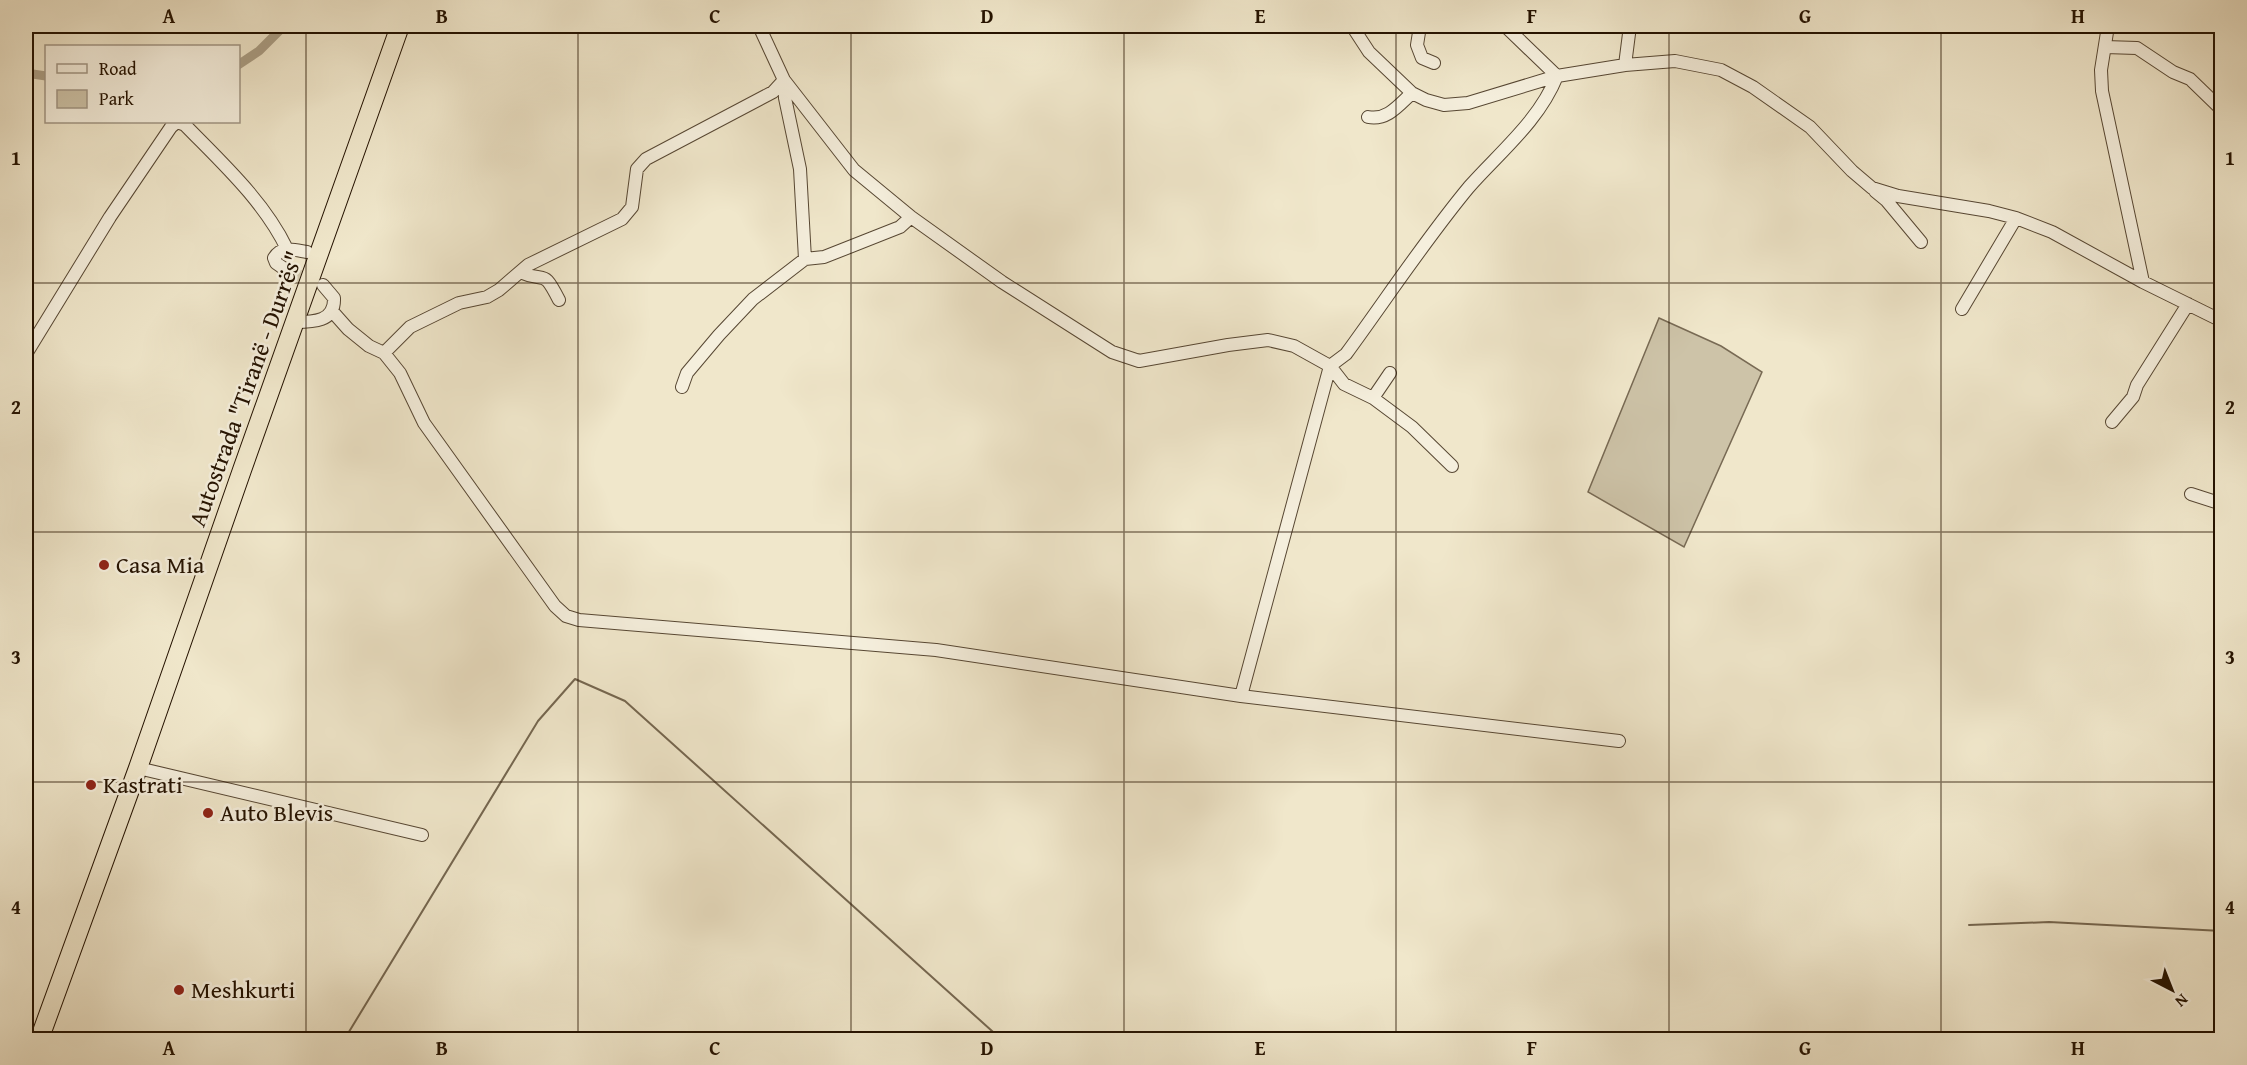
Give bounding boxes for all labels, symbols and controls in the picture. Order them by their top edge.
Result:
text: A [163,1,176,30]
text: B [436,1,448,30]
text: C [709,1,721,30]
text: D [980,1,994,30]
text: E [1255,1,1266,30]
text: F [1527,1,1537,30]
text: G [1799,1,1811,30]
text: H [2071,1,2085,30]
legend [45,45,240,123]
text: Road [99,55,137,82]
text: Park [99,85,135,112]
text: 1 [11,143,21,172]
text: 1 [2225,143,2235,172]
street label: Autostrada "Tiranë - Durrës" [179,246,312,531]
text: 2 [11,392,21,421]
text: 2 [2225,392,2235,421]
place label: Casa Mia [116,547,205,582]
marker: Casa Mia [97,558,111,572]
text: 3 [11,642,21,671]
text: 3 [2225,642,2235,671]
place label: Kastrati [103,767,183,802]
marker: Kastrati [84,778,98,792]
place label: Auto Blevis [220,795,333,830]
marker: Auto Blevis [201,806,215,820]
text: 4 [11,892,21,921]
text: 4 [2225,892,2235,921]
north arrow [2142,960,2202,1020]
place label: Meshkurti [191,972,295,1007]
marker: Meshkurti [172,983,186,997]
text: N [2170,989,2194,1014]
text: A [163,1033,176,1062]
text: B [436,1033,448,1062]
text: C [709,1033,721,1062]
text: D [980,1033,994,1062]
text: E [1255,1033,1266,1062]
text: F [1527,1033,1537,1062]
text: G [1799,1033,1811,1062]
text: H [2071,1033,2085,1062]

